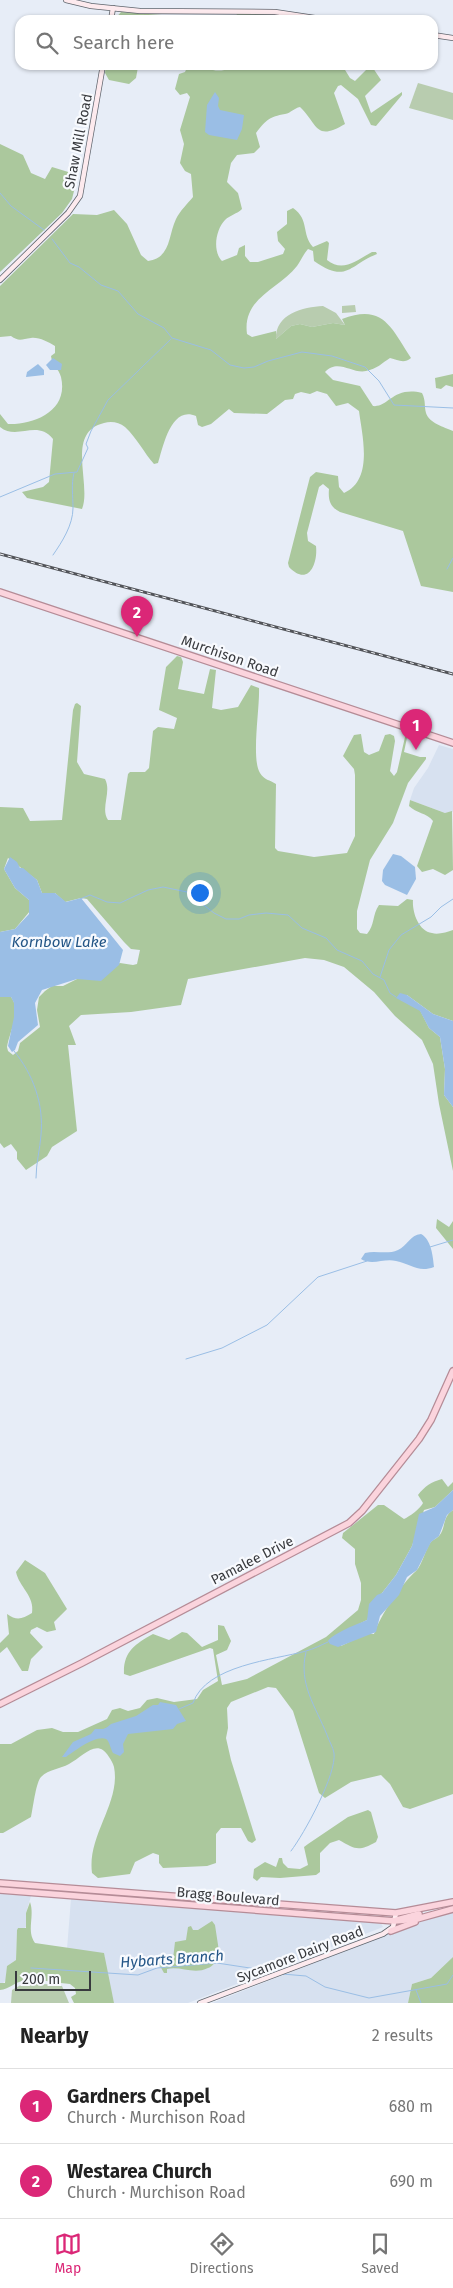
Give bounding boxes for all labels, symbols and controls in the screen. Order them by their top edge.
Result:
search box [15,15,438,70]
icon: search [33,29,61,57]
text: Search here [73,31,174,54]
street label: Shaw Mill Road [61,92,96,190]
pin: 2 [121,596,153,637]
street label: Murchison Road [179,632,281,681]
pin: 1 [400,709,432,750]
your location [187,880,213,906]
water label: Kornbow Lake [12,933,107,951]
street label: Pamalee Drive [208,1532,296,1589]
street label: Bragg Boulevard [176,1884,280,1909]
street label: Sycamore Dairy Road [235,1923,366,1986]
water label: Hybarts Branch [120,1946,224,1972]
scale bar [15,1968,91,1991]
text: 200 m [22,1971,60,1988]
text: Nearby [20,2023,88,2049]
text: 2 results [372,2026,433,2045]
text: Gardners Chapel [67,2085,210,2108]
text: 1 [32,2097,40,2116]
text: 680 m [389,2097,433,2116]
text: Church · Murchison Road [67,2108,246,2127]
text: Westarea Church [67,2160,212,2183]
text: 2 [32,2172,40,2191]
text: 690 m [389,2172,433,2191]
text: Church · Murchison Road [67,2183,246,2202]
tab: Map [54,2230,82,2277]
tab: Directions [189,2230,254,2277]
tab: Saved [361,2230,399,2277]

